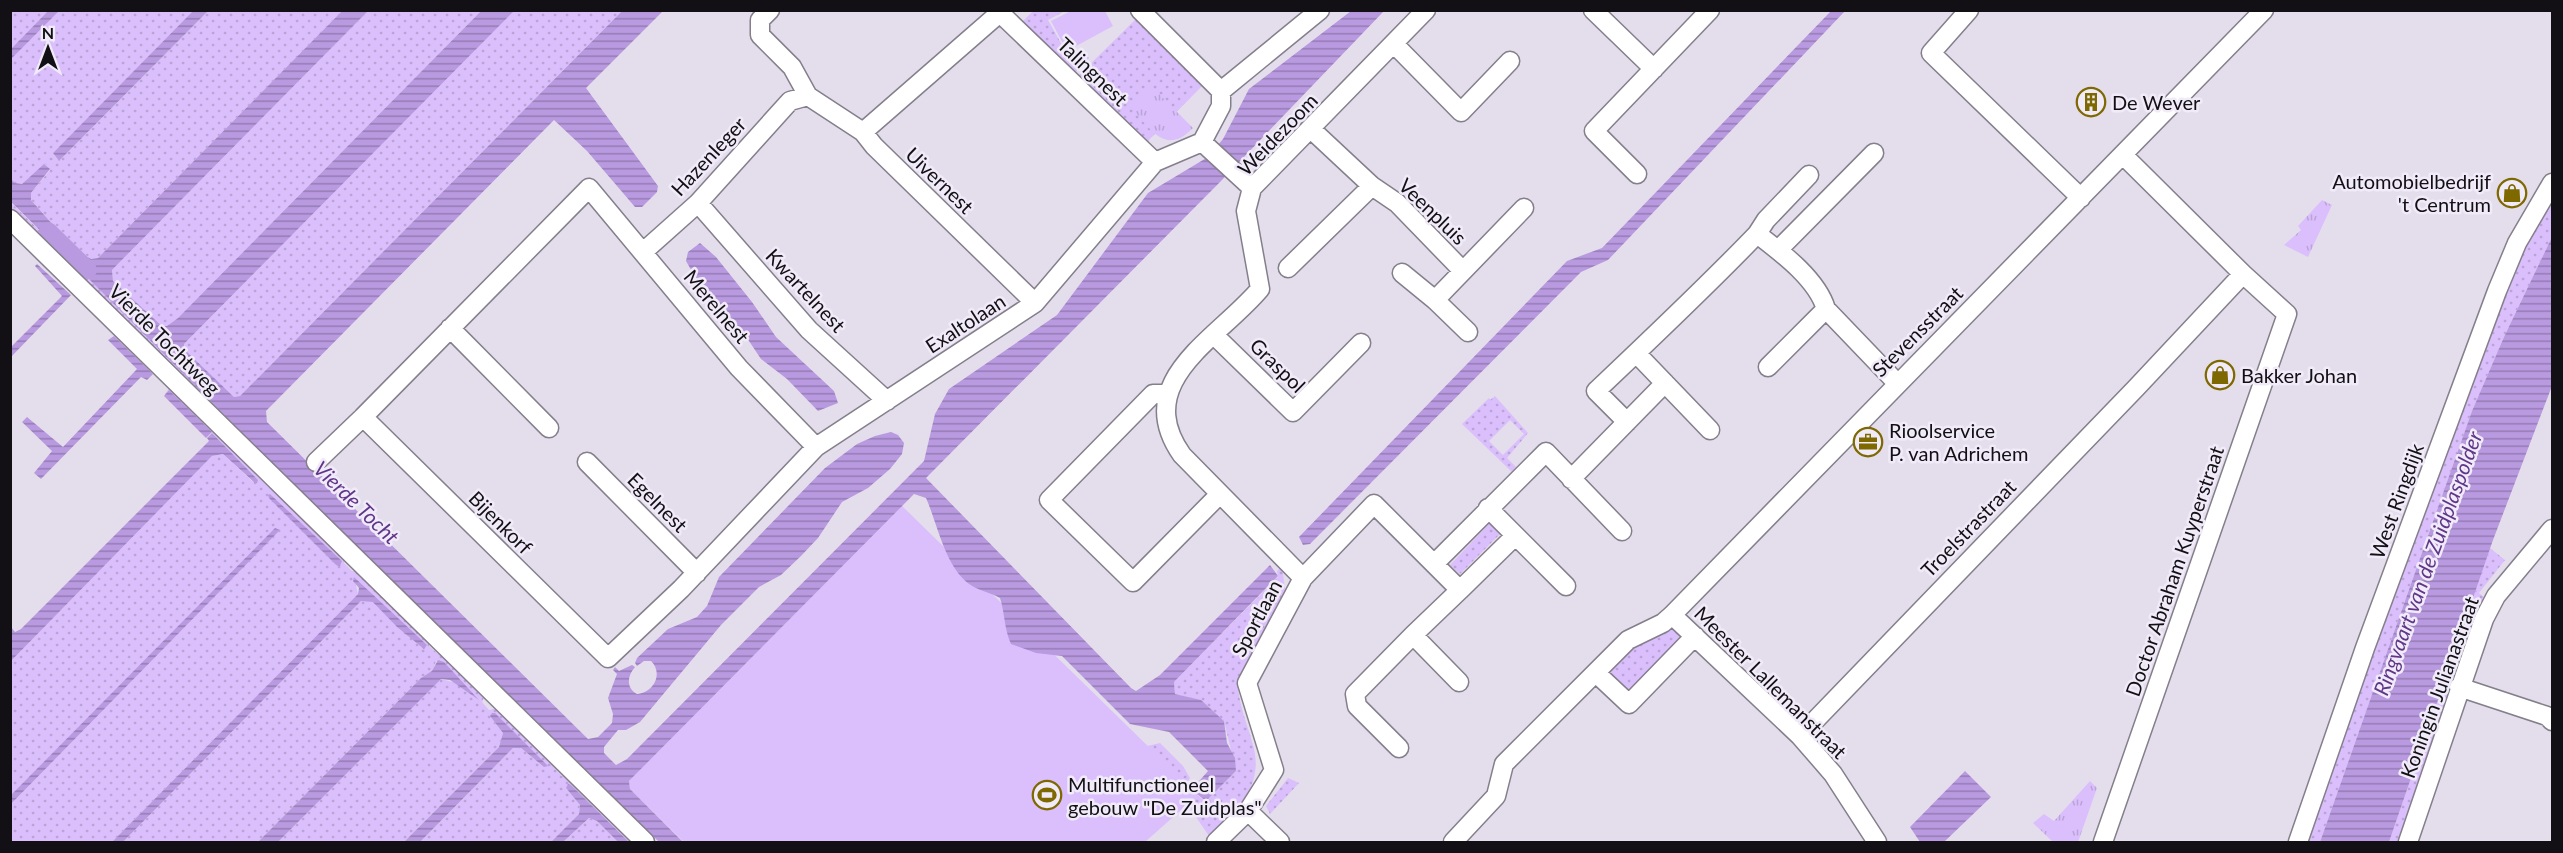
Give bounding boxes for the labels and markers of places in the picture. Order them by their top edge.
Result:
building icon: De Wever [2075,86,2107,118]
place label: De Wever [2112,90,2201,114]
place label: Automobielbedrijf 't Centrum [2332,169,2491,216]
shop icon: Automobielbedrijf 't Centrum [2496,177,2528,209]
shop icon: Bakker Johan [2204,359,2236,391]
place label: Bakker Johan [2241,363,2357,387]
place label: Rioolservice P. van Adrichem [1889,418,2028,465]
office icon: Rioolservice P. van Adrichem [1852,426,1884,458]
place label: Multifunctioneel gebouw "De Zuidplas" [1068,772,1262,819]
sports icon: Multifunctioneel gebouw "De Zuidplas" [1031,779,1063,811]

